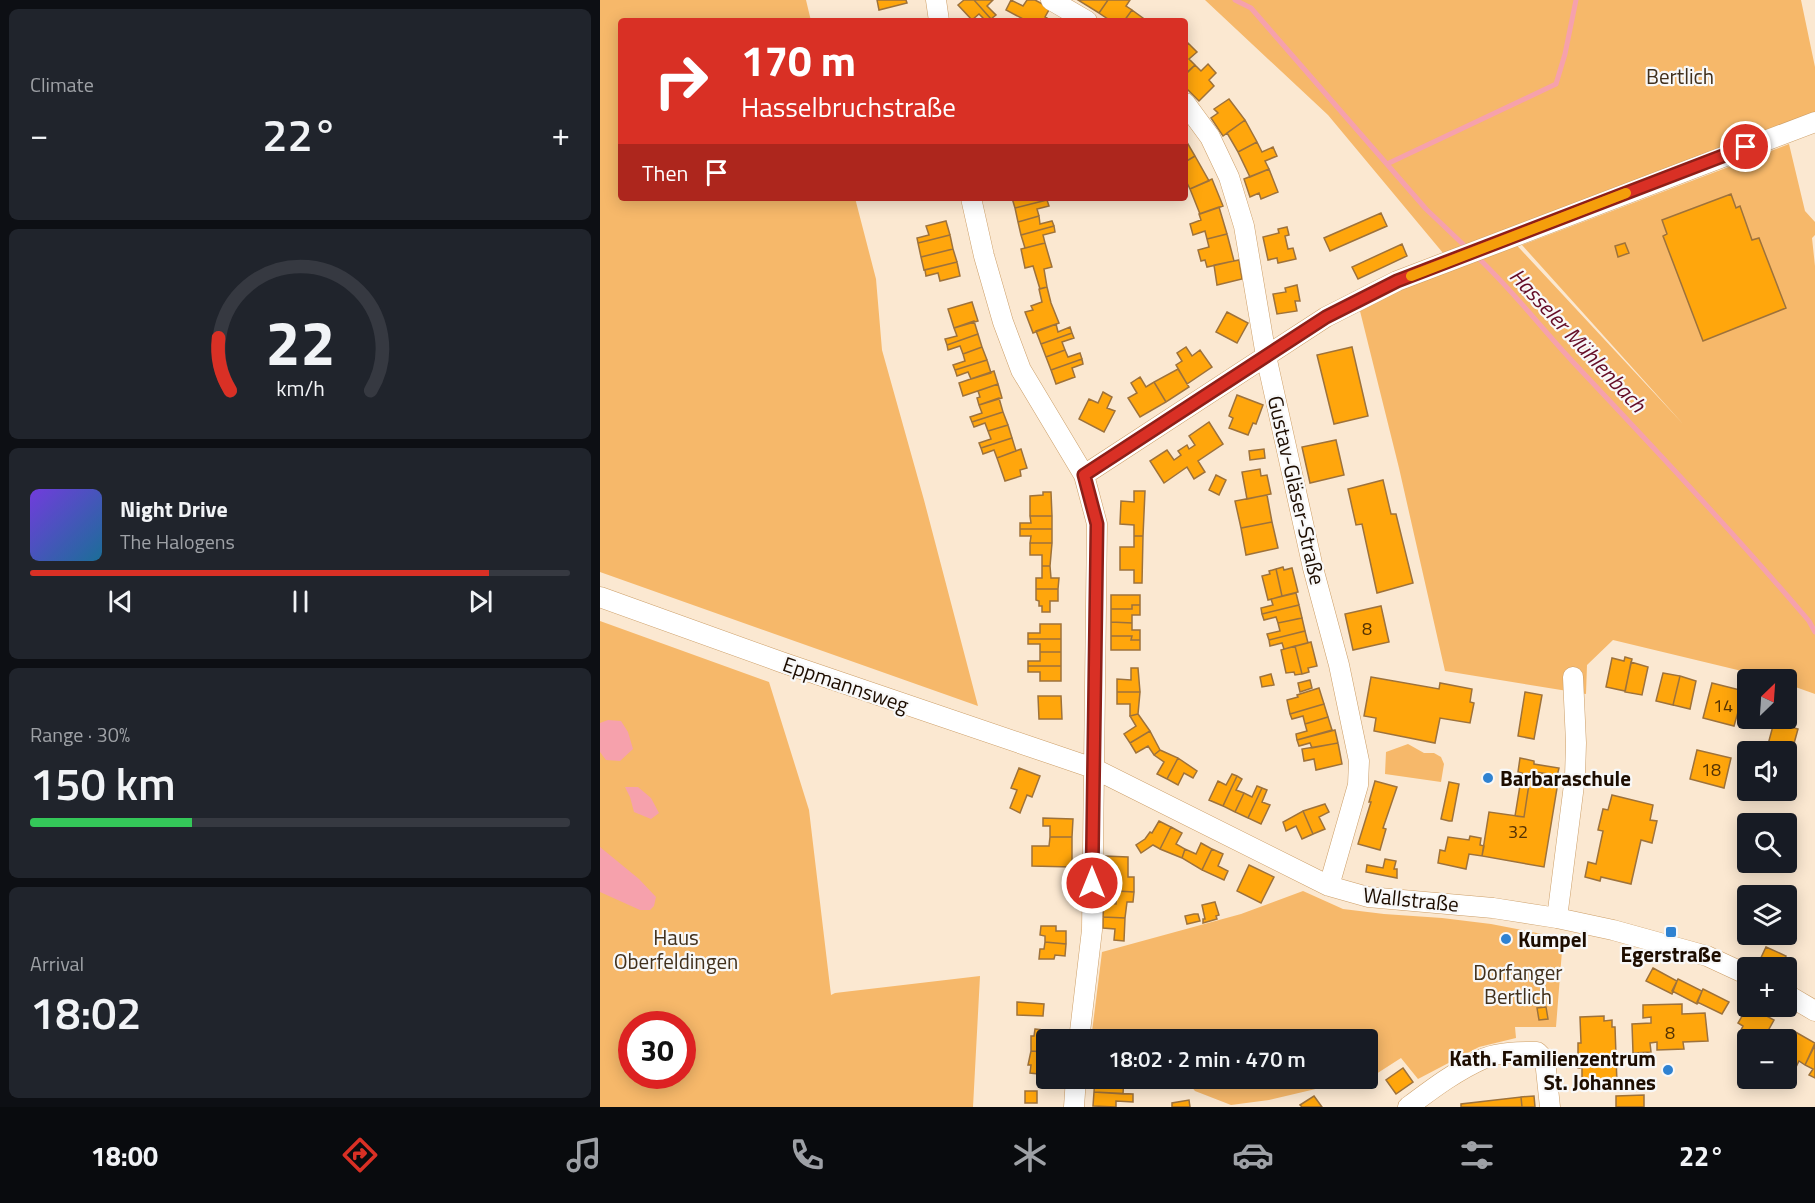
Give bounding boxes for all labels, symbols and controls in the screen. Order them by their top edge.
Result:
text: 170 m [741,28,856,92]
icon: right [642,42,720,120]
park label: Bertlich [1646,60,1714,92]
text: Climate [30,69,94,100]
text: Hasselbruchstraße [741,86,956,127]
text: 22° [262,100,338,168]
text: − [30,109,48,159]
text: + [552,109,570,159]
pin [1720,121,1771,172]
icon: arrive [1729,130,1762,163]
text: Then [642,156,688,190]
icon: arrive [700,156,733,189]
water label: Hasseler Mühlenbach [1502,260,1655,421]
text: 22 [265,294,335,389]
text: km/h [276,372,324,404]
street label: Gustav-Gläser-Straße [1260,392,1334,588]
text: Night Drive [120,492,228,526]
text: The Halogens [120,526,235,557]
icon: previous [104,585,137,618]
icon: pause [284,585,317,618]
icon: next [464,585,497,618]
house number: 8 [1362,615,1372,642]
street label: Eppmannsweg [779,647,914,721]
north arrow [1737,669,1797,729]
map controls [1737,669,1797,1089]
house number: 14 [1713,692,1733,719]
text: Range · 30% [30,719,130,750]
button: sound [1737,741,1797,801]
text: 150 km [30,749,176,817]
house number: 18 [1701,756,1721,783]
place label: Barbaraschule [1500,762,1631,794]
marker: Barbaraschule [1481,771,1495,785]
button: search [1737,813,1797,873]
house number: 32 [1508,818,1528,845]
position arrow [1060,851,1124,915]
street label: Wallstraße [1362,878,1460,920]
button: layers [1737,885,1797,945]
park label: Haus Oberfeldingen [614,921,738,977]
place label: Kumpel [1518,923,1587,955]
marker: Egerstraße [1664,925,1678,939]
marker: Kumpel [1499,932,1513,946]
place label: Egerstraße [1621,938,1721,970]
text: Arrival [30,948,84,979]
park label: Dorfanger Bertlich [1473,956,1563,1012]
button: + [1737,957,1797,1017]
text: 18:02 [30,978,142,1046]
speed limit sign: 30 [618,1011,696,1089]
house number: 8 [1665,1019,1675,1046]
button: − [1737,1029,1797,1089]
text: 18:02 · 2 min · 470 m [1108,1042,1306,1076]
place label: Kath. Familienzentrum St. Johannes [1449,1042,1656,1098]
marker: Kath. Familienzentrum St. Johannes [1661,1063,1675,1077]
icon: directions [339,1134,381,1176]
icon: music [563,1134,605,1176]
icon: phone [786,1134,828,1176]
icon: climate [1009,1134,1051,1176]
icon: car [1232,1134,1274,1176]
icon: filters [1456,1134,1498,1176]
text: 18:00 [91,1135,158,1176]
text: 22° [1679,1135,1724,1176]

